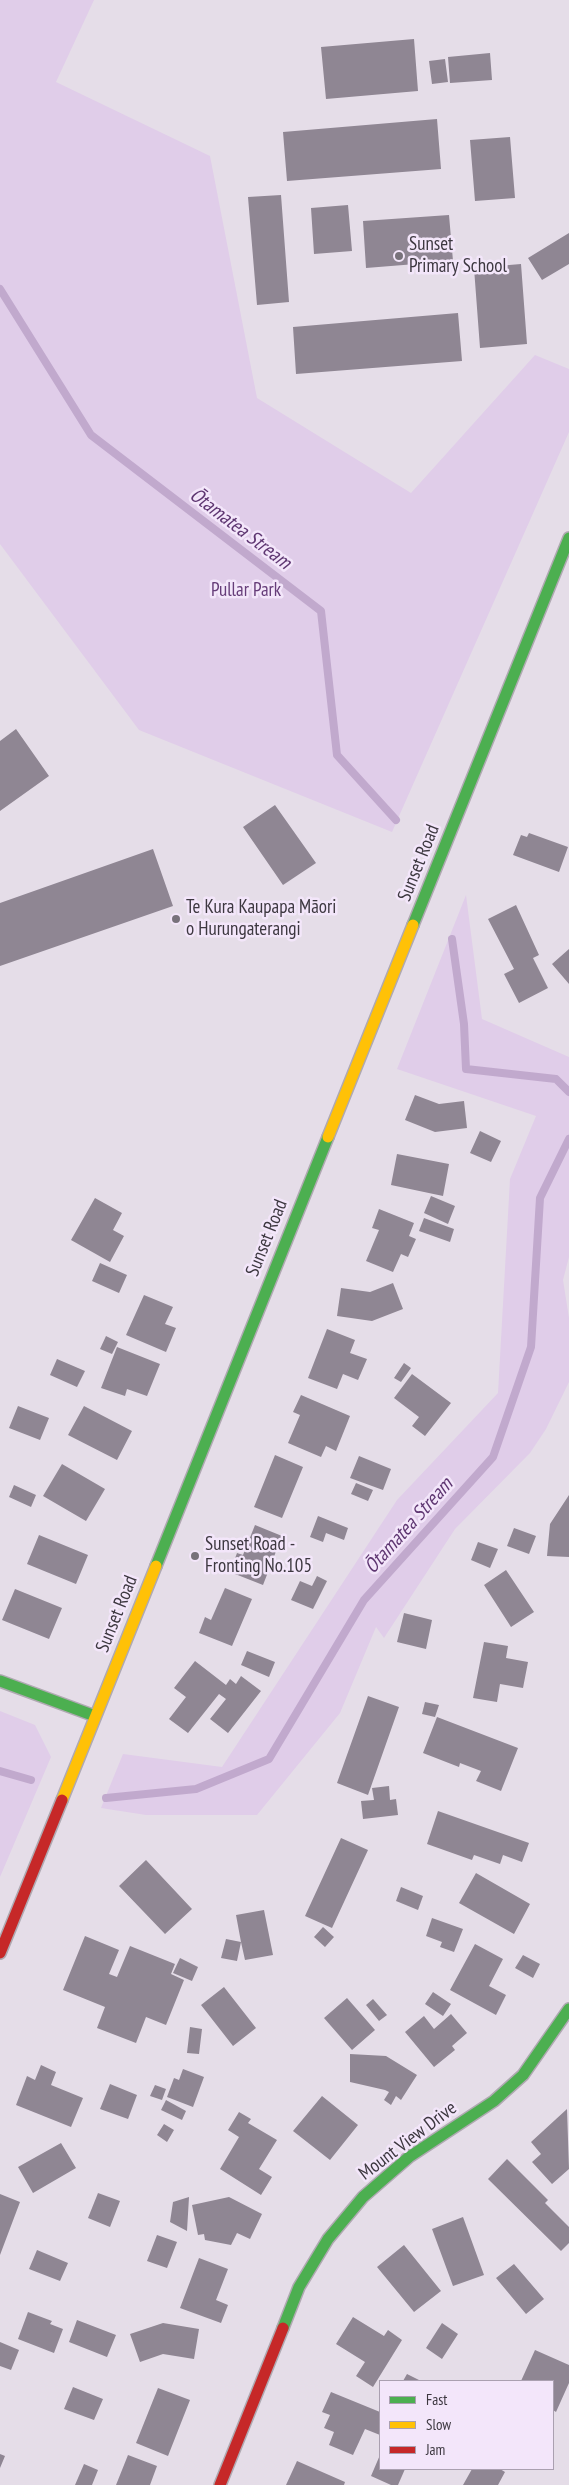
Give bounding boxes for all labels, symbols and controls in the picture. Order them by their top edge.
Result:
place label: Sunset Primary School [409,234,507,278]
marker: Sunset Primary School [393,250,405,262]
water label: Ōtamatea Stream [185,483,295,575]
park label: Pullar Park [211,580,281,602]
street label: Sunset Road [393,821,445,905]
place label: Te Kura Kaupapa Māori o Hurungaterangi [186,897,336,941]
marker: Te Kura Kaupapa Māori o Hurungaterangi [170,913,182,925]
street label: Sunset Road [241,1196,293,1280]
water label: Ōtamatea Stream [360,1473,458,1579]
place label: Sunset Road - Fronting No.105 [205,1534,312,1578]
marker: Sunset Road - Fronting No.105 [189,1550,201,1562]
street label: Sunset Road [91,1572,143,1656]
street label: Mount View Drive [355,2097,461,2185]
legend [379,2380,554,2470]
text: Fast [426,2390,447,2409]
text: Slow [426,2415,451,2434]
text: Jam [426,2440,445,2459]

